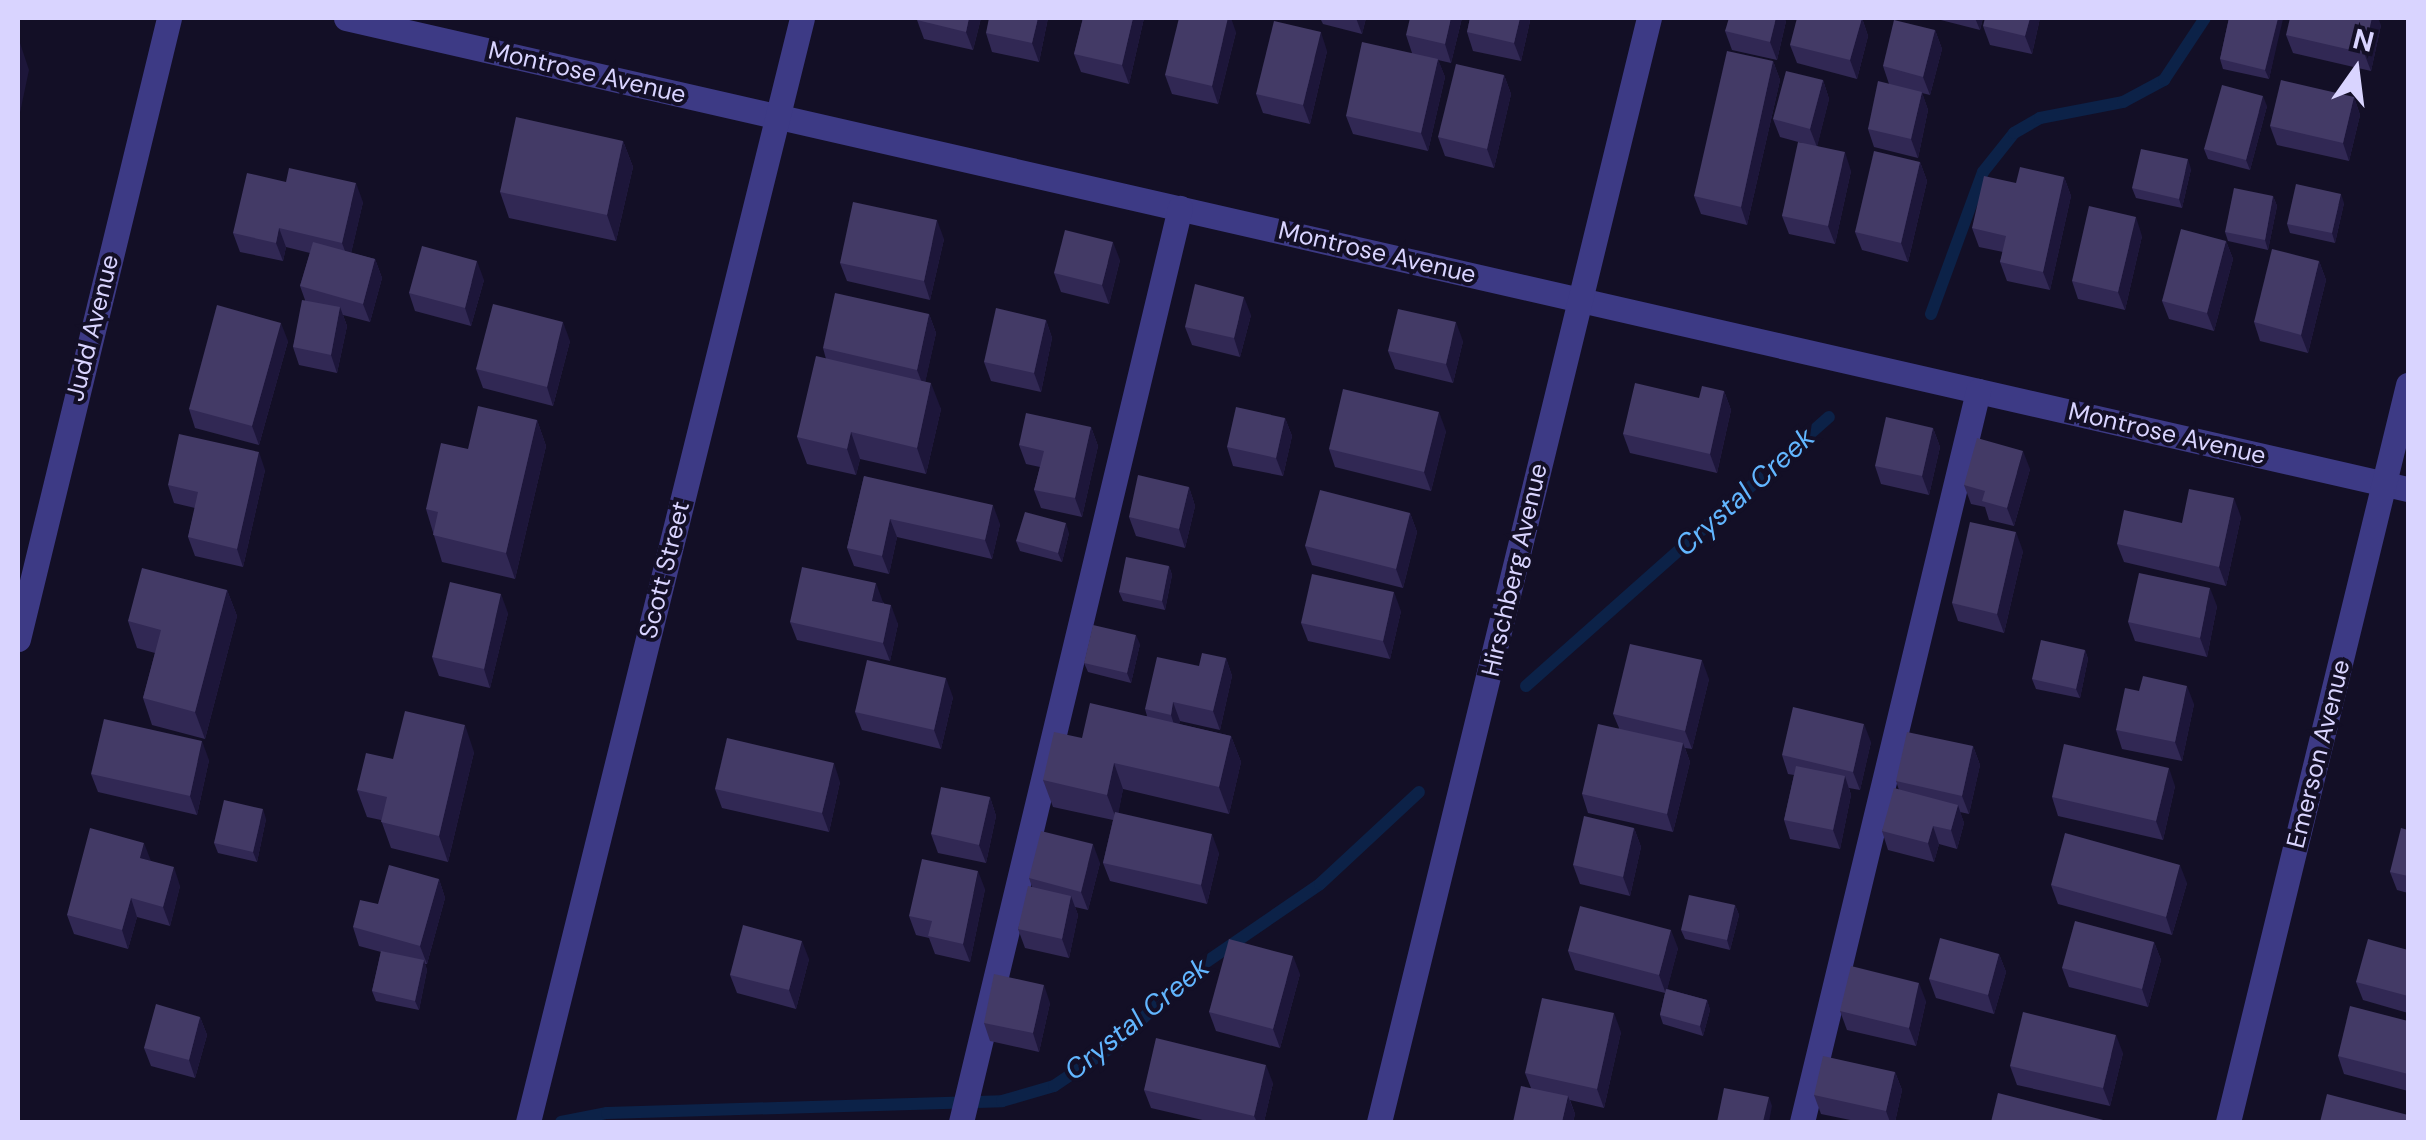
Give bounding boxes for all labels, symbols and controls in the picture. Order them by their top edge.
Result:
north arrow [2306,20,2406,120]
text: N [2349,20,2378,61]
street label: Montrose Avenue [485,36,689,110]
street label: Montrose Avenue [1275,216,1479,290]
street label: Judd Avenue [60,252,126,404]
street label: Montrose Avenue [2065,397,2269,471]
water label: Crystal Creek [1668,421,1822,563]
street label: Hirschberg Avenue [1476,460,1554,680]
street label: Scott Street [633,498,697,642]
street label: Emerson Avenue [2281,657,2357,851]
water label: Crystal Creek [1058,950,1216,1088]

